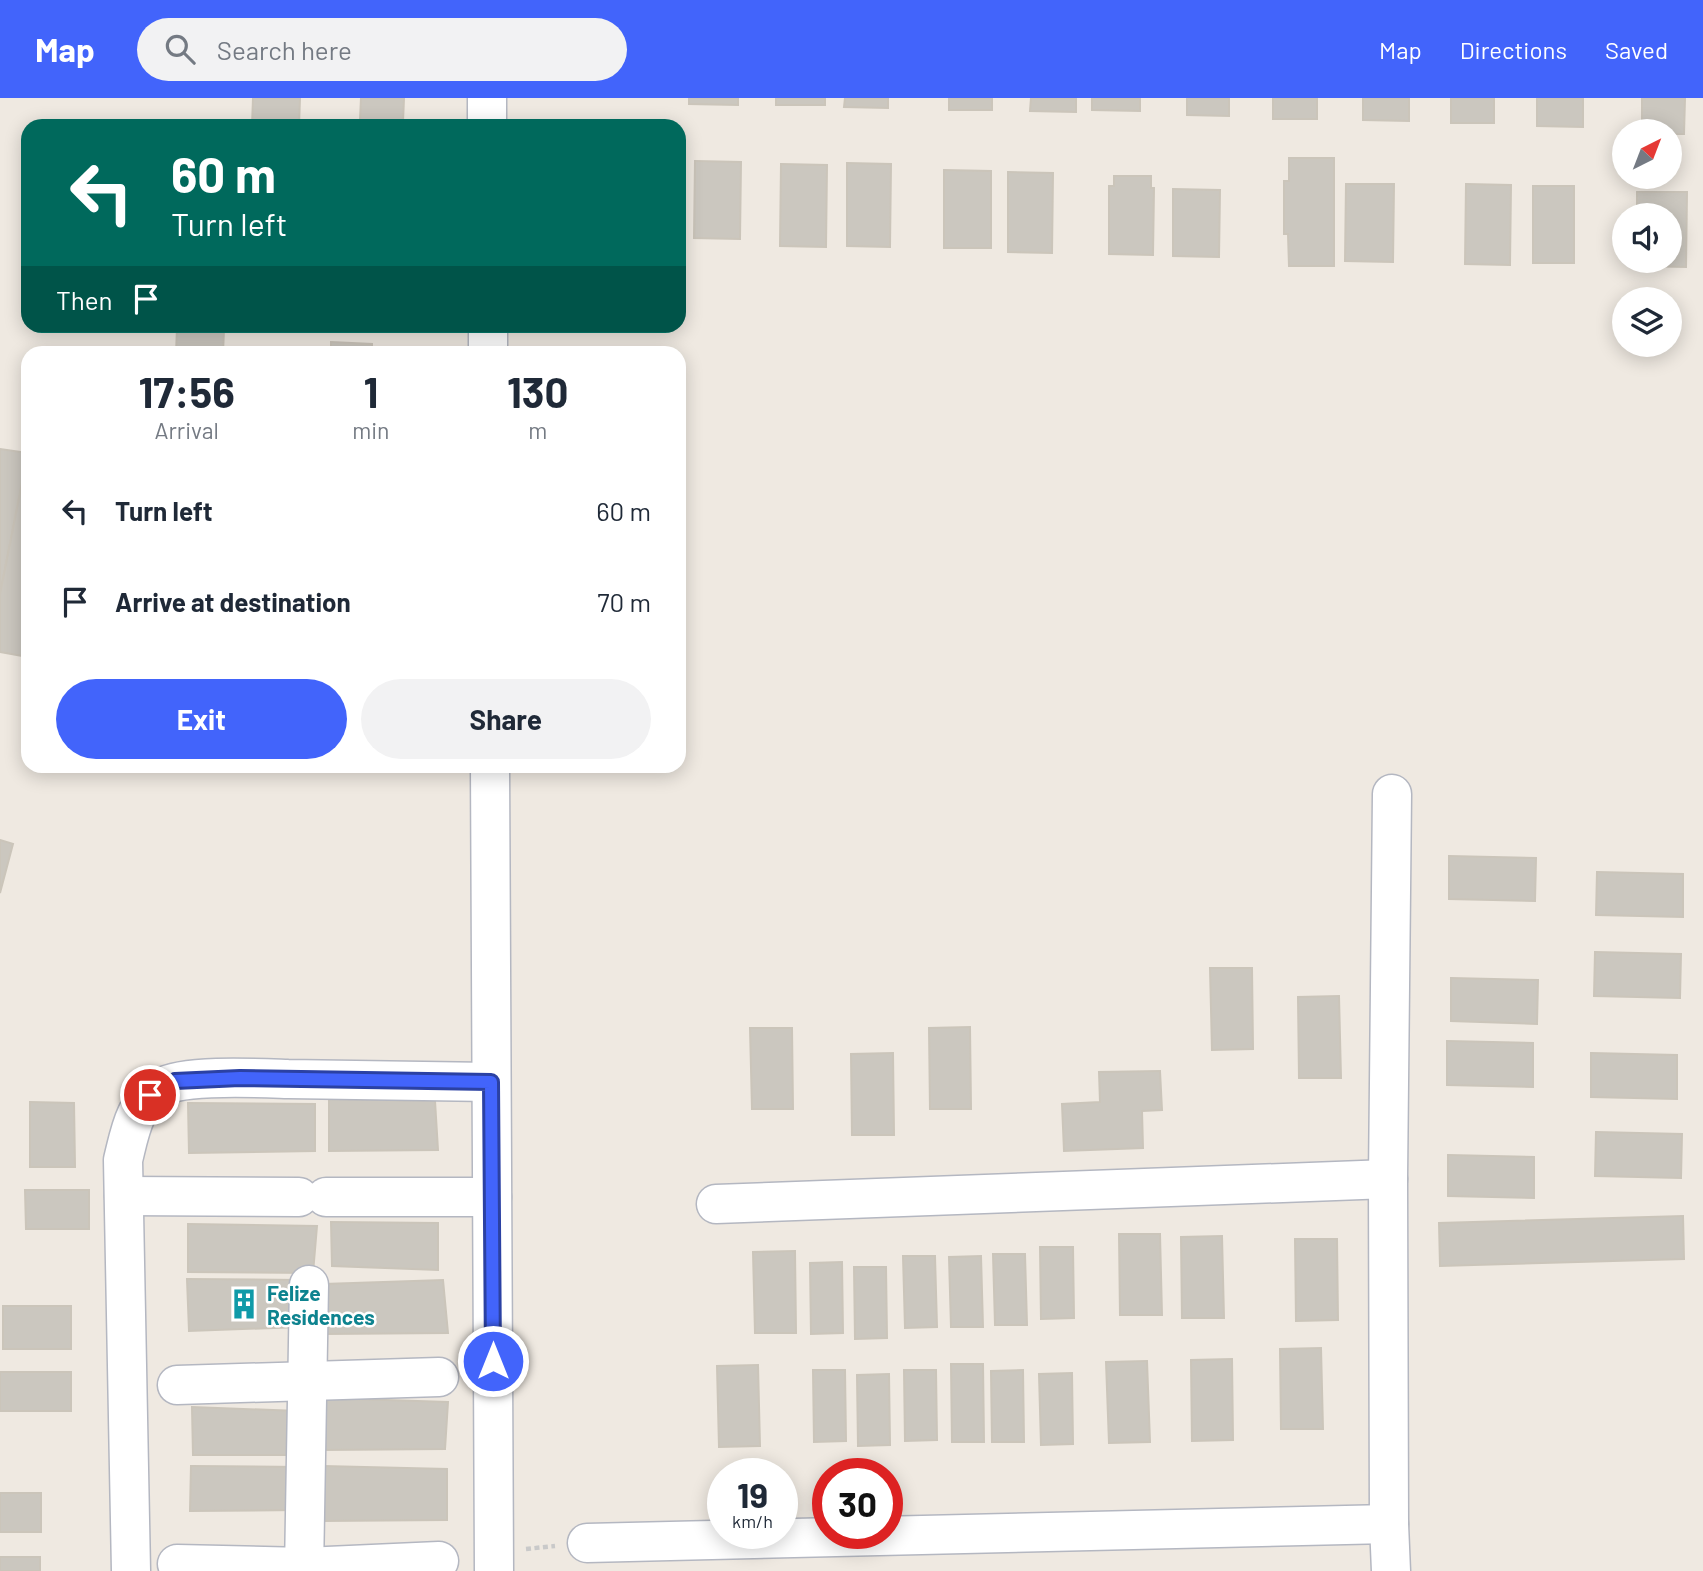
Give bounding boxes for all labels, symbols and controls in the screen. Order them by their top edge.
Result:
search box [137,18,627,81]
text: Map [35,29,95,69]
icon: search [161,30,199,68]
text: Search here [217,34,352,65]
text: Map [1379,35,1422,64]
text: Directions [1460,35,1567,64]
text: Saved [1605,35,1668,64]
north arrow [1612,119,1682,189]
map controls [1612,119,1682,357]
text: 60 m [171,144,276,203]
icon: left [56,147,147,238]
button: sound [1612,203,1682,273]
text: Turn left [171,204,288,242]
icon: arrive [127,280,165,318]
text: Then [56,284,113,315]
button: layers [1612,287,1682,357]
text: 17:56 [139,366,235,416]
text: 1 [363,366,378,416]
text: 130 [507,366,568,416]
text: Arrival [154,416,219,444]
text: min [352,416,389,444]
text: m [528,416,547,444]
icon: left [56,492,94,530]
text: Turn left [115,495,213,526]
text: 60 m [596,495,651,526]
icon: arrive [56,583,94,621]
text: Arrive at destination [115,586,351,617]
text: 70 m [597,586,651,617]
button: Exit [56,679,347,759]
button: Share [361,679,651,759]
pin [120,1065,180,1125]
icon: arrive [131,1076,169,1114]
place label: Felize Residences [267,1280,375,1329]
building icon: Felize Residences [227,1287,261,1321]
position arrow [456,1324,530,1398]
speed limit sign: 30 [812,1458,903,1549]
text: 19 [737,1473,768,1515]
text: km/h [732,1510,773,1532]

